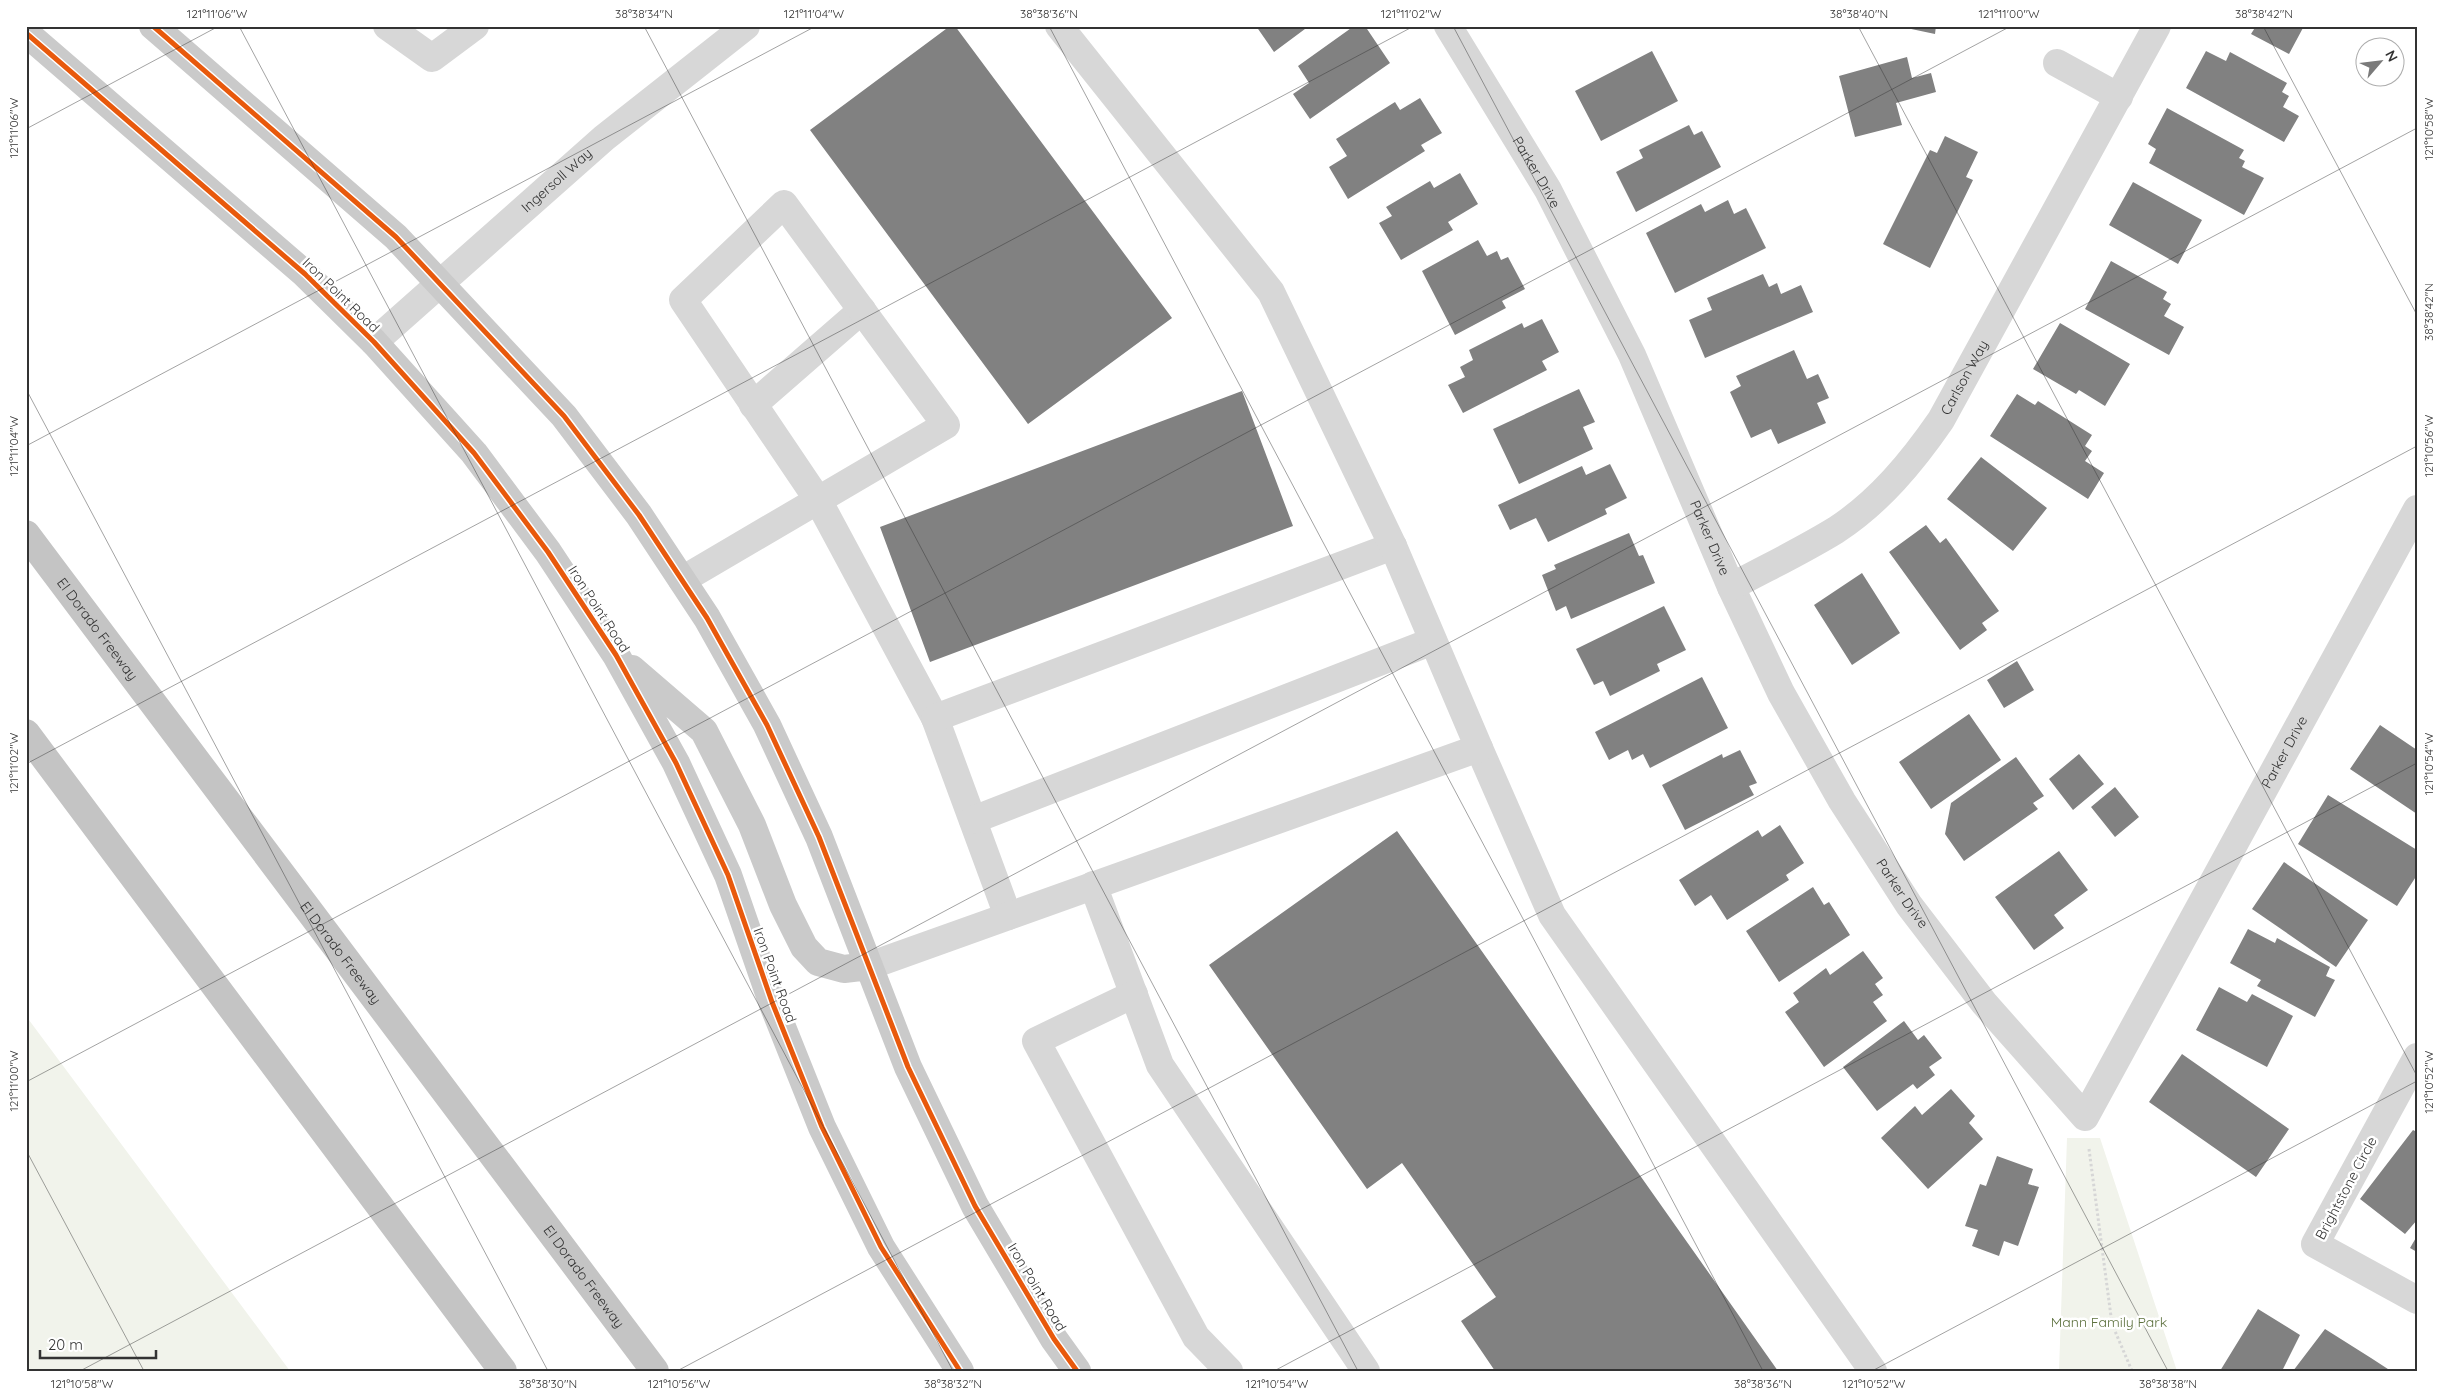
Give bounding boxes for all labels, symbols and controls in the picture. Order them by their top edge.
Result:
text: 121°11'06"W [187,6,248,21]
text: 38°38'34"N [615,6,673,21]
text: 121°11'04"W [784,6,845,21]
text: 38°38'36"N [1020,6,1078,21]
text: 121°11'02"W [1381,6,1442,21]
text: 38°38'40"N [1830,6,1888,21]
text: 121°11'00"W [1978,6,2040,21]
text: 38°38'42"N [2235,6,2293,21]
north arrow [2356,38,2406,88]
text: N [2381,47,2402,65]
text: 121°11'06"W [6,97,21,158]
text: 121°10'58"W [2421,97,2436,160]
street label: Parker Drive [1508,133,1565,211]
street label: Ingersoll Way [517,144,596,216]
street label: Iron Point Road [299,254,383,336]
text: 38°38'42"N [2421,283,2436,341]
street label: Carlson Way [1936,337,1992,418]
text: 121°10'56"W [2421,414,2436,477]
text: 121°11'04"W [6,415,21,476]
street label: Parker Drive [1686,497,1734,578]
street label: Iron Point Road [564,562,634,656]
street label: El Dorado Freeway [53,574,142,684]
street label: Parker Drive [2257,712,2311,792]
text: 121°11'02"W [6,732,21,793]
text: 121°10'54"W [2421,732,2436,795]
street label: Parker Drive [1872,855,1932,932]
street label: El Dorado Freeway [296,898,385,1008]
street label: Iron Point Road [749,925,801,1025]
text: 121°11'00"W [6,1050,21,1112]
text: 121°10'52"W [2421,1050,2436,1113]
street label: Brightstone Circle [2311,1133,2381,1243]
street label: El Dorado Freeway [540,1222,629,1332]
street label: Iron Point Road [1004,1239,1070,1335]
park label: Mann Family Park [2051,1313,2167,1331]
scale bar [40,1327,156,1359]
text: 20 m [48,1335,83,1354]
text: 121°10'58"W [51,1376,114,1391]
text: 38°38'30"N [519,1376,577,1391]
text: 121°10'56"W [648,1376,711,1391]
text: 38°38'32"N [924,1376,982,1391]
text: 121°10'54"W [1246,1376,1309,1391]
text: 38°38'36"N [1734,1376,1792,1391]
text: 121°10'52"W [1843,1376,1906,1391]
text: 38°38'38"N [2139,1376,2197,1391]

